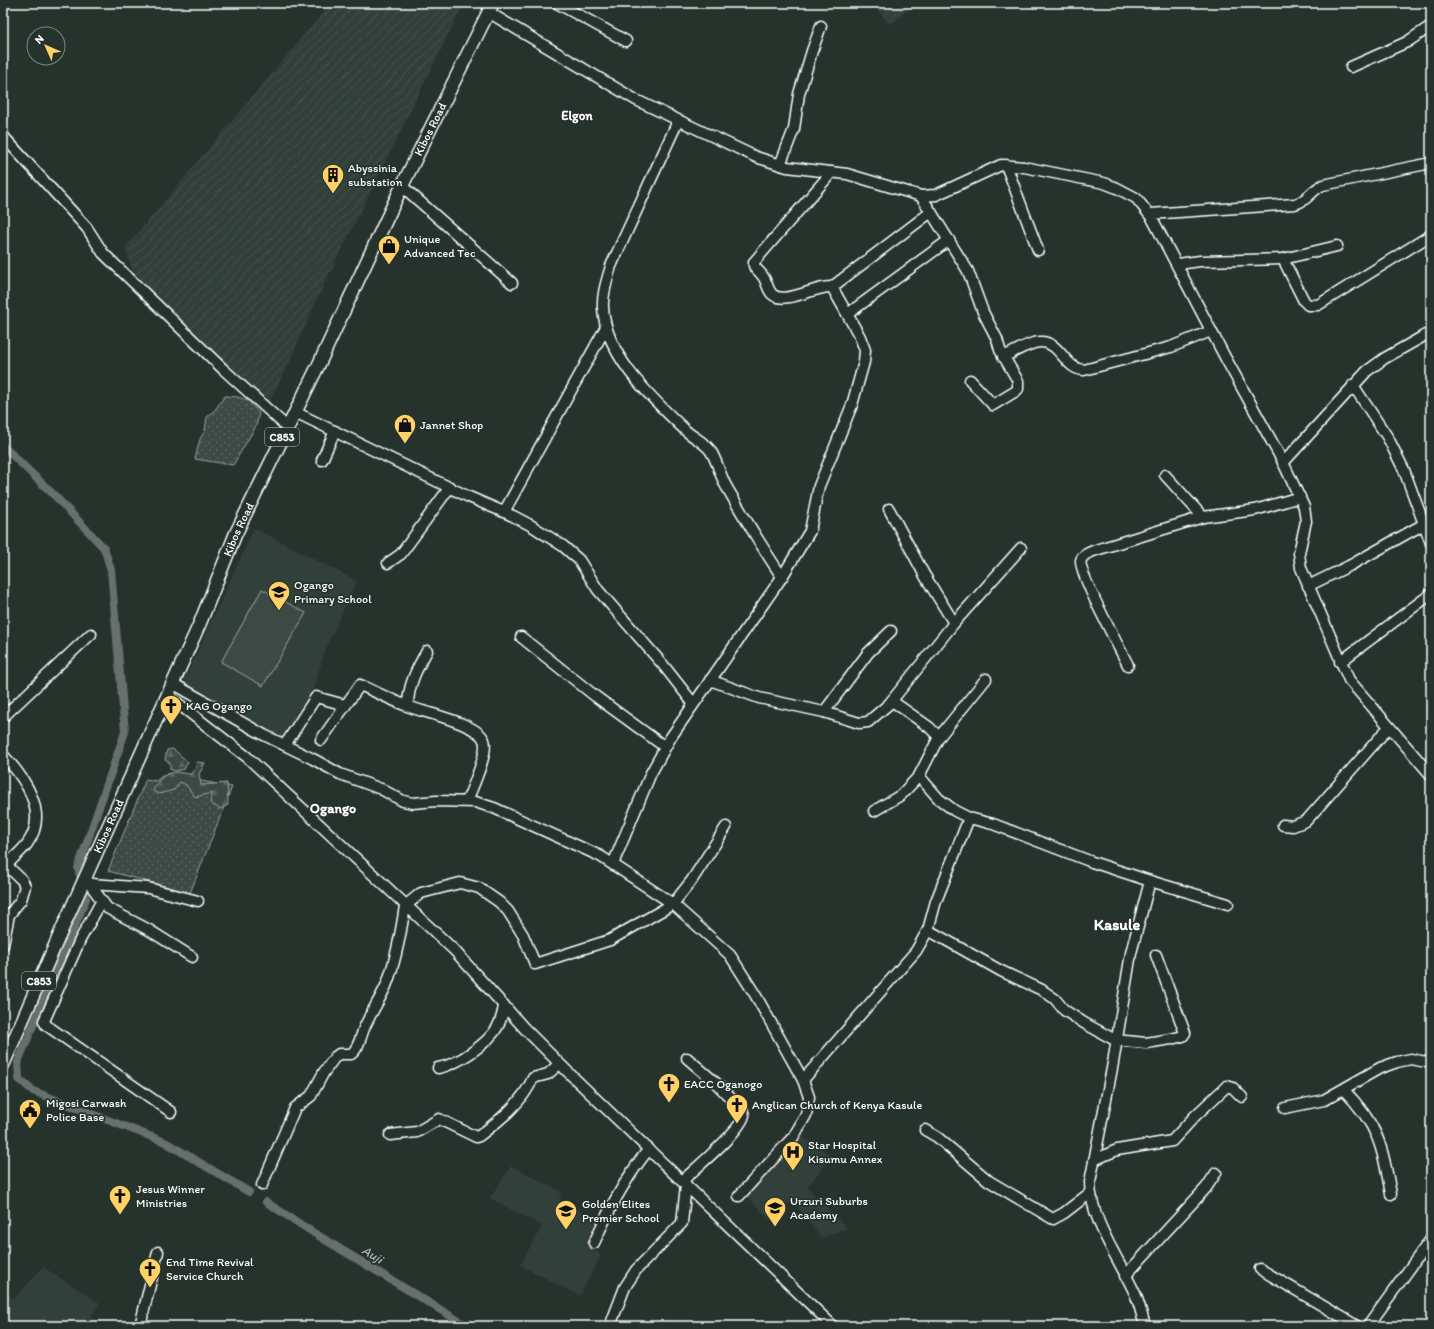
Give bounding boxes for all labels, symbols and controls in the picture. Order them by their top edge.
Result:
north arrow [26,26,66,66]
text: N [32,32,47,47]
street label: Kibos Road [411,100,450,158]
district label: Elgon [561,108,593,124]
place label: Abyssinia substation [348,161,403,189]
building icon: Abyssinia substation [320,162,346,195]
place label: Unique Advanced Tec [404,232,476,260]
shop icon: Unique Advanced Tec [376,233,402,266]
shop icon: Jannet Shop [392,412,418,445]
place label: Jannet Shop [420,418,483,432]
road number: C853 [265,428,299,446]
street label: Kibos Road [220,500,257,558]
place label: Ogango Primary School [294,578,372,606]
school or university icon: Ogango Primary School [266,579,292,612]
church icon: KAG Ogango [158,693,184,726]
place label: KAG Ogango [186,699,252,713]
street label: Kibos Road [90,797,127,855]
district label: Ogango [310,800,356,817]
district label: Kasule [1094,915,1141,934]
road number: C853 [22,972,56,990]
church icon: EACC Oganogo [656,1071,682,1104]
place label: EACC Oganogo [684,1077,762,1091]
church icon: Anglican Church of Kenya Kasule [724,1092,750,1125]
place label: Migosi Carwash Police Base [46,1096,127,1124]
public building icon: Migosi Carwash Police Base [17,1097,43,1130]
place label: Anglican Church of Kenya Kasule [752,1098,922,1112]
place label: Star Hospital Kisumu Annex [808,1138,883,1166]
hospital icon: Star Hospital Kisumu Annex [780,1139,806,1172]
place label: Jesus Winner Ministries [136,1182,205,1210]
church icon: Jesus Winner Ministries [107,1183,133,1216]
place label: Urzuri Suburbs Academy [790,1194,868,1222]
school or university icon: Urzuri Suburbs Academy [762,1195,788,1228]
place label: Golden Elites Premier School [582,1197,660,1225]
school or university icon: Golden Elites Premier School [553,1198,579,1231]
water label: Auji [359,1242,387,1267]
place label: End Time Revival Service Church [166,1255,254,1283]
church icon: End Time Revival Service Church [137,1256,163,1289]

